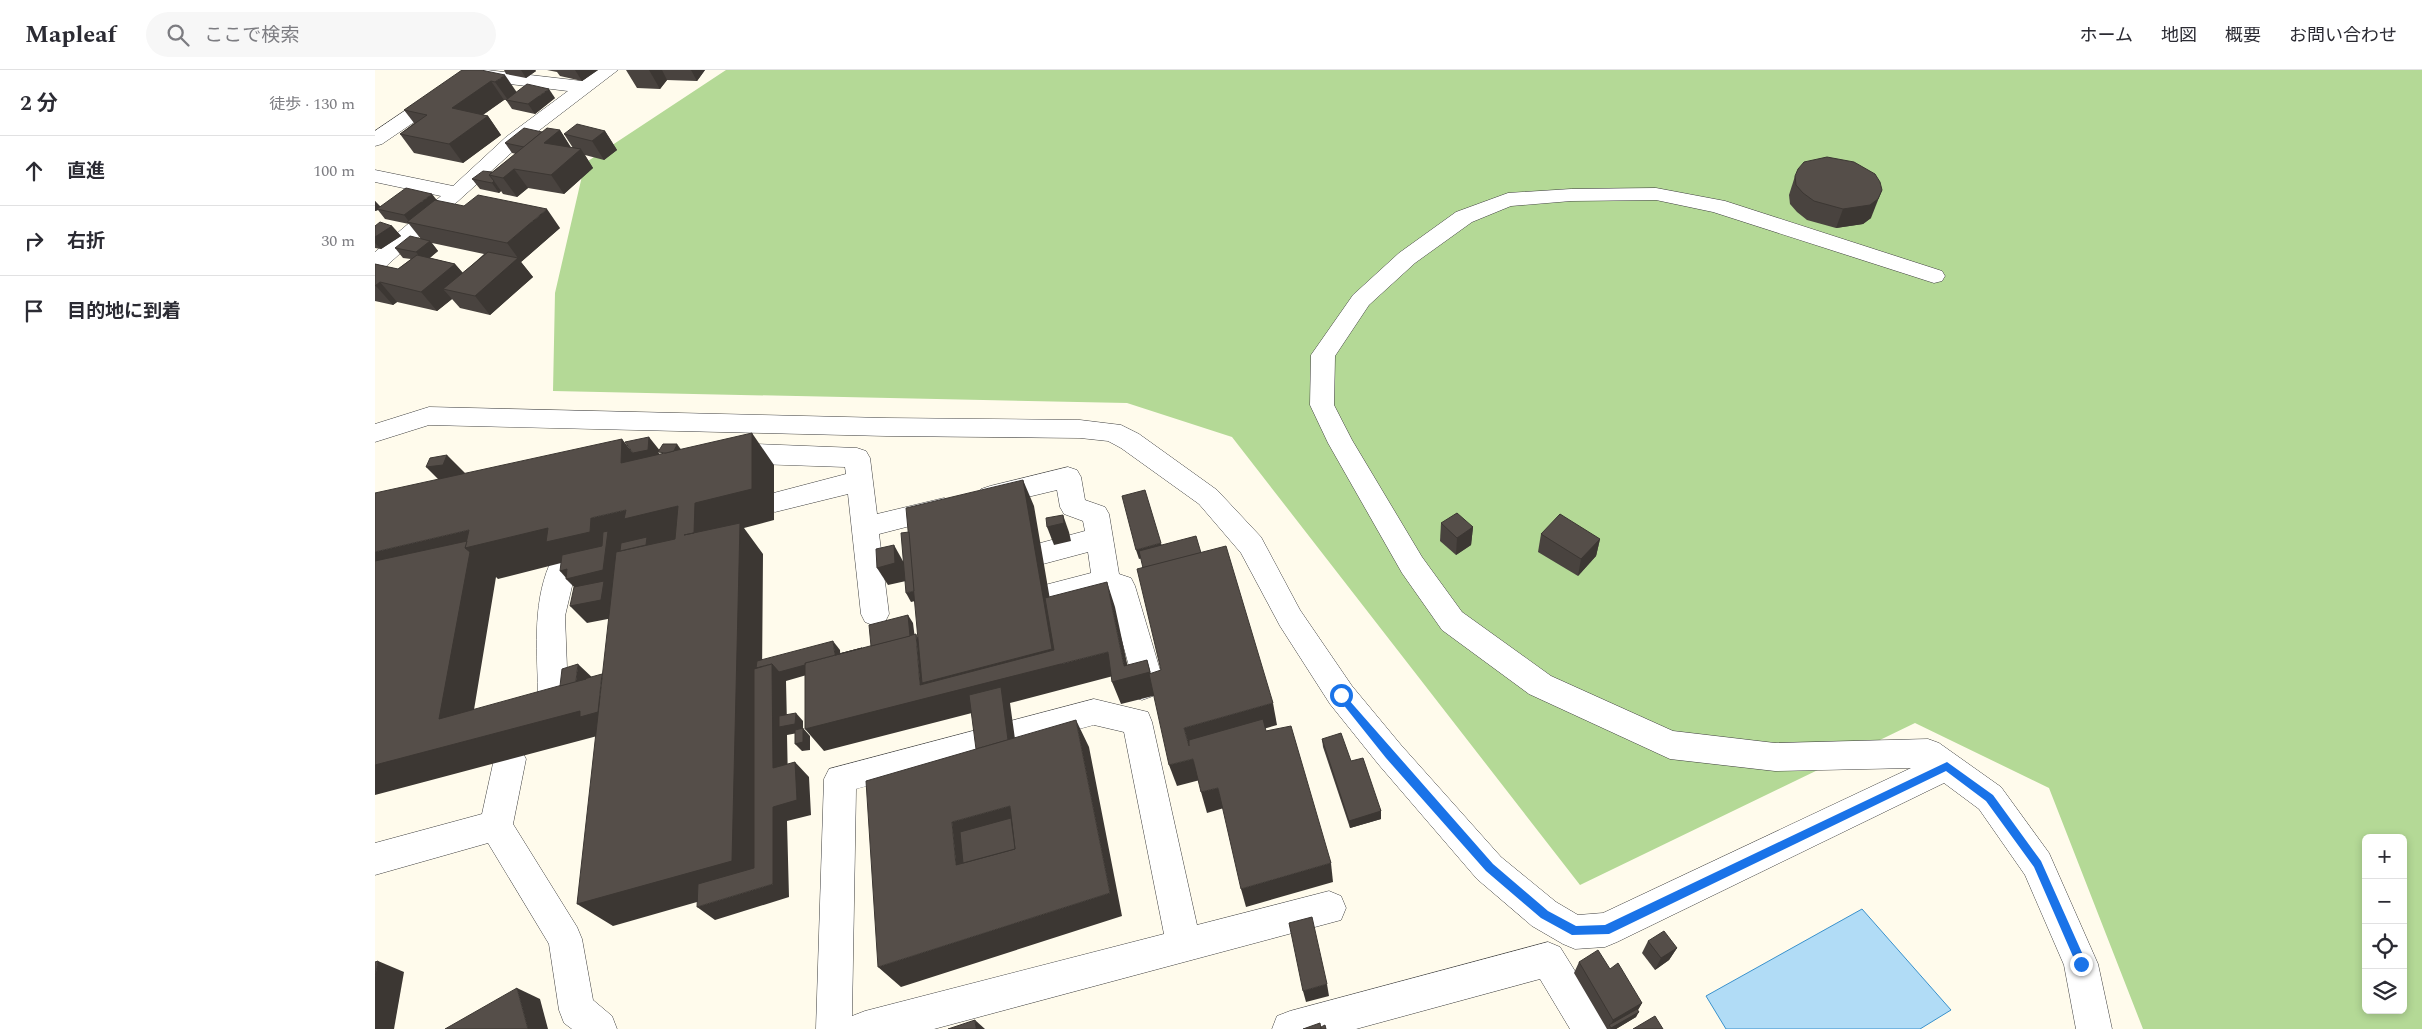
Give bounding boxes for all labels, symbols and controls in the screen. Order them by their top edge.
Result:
search box [146,12,496,57]
text: Mapleaf [25,17,116,53]
icon: search [164,21,192,49]
text: ここで検索 [204,21,299,50]
text: ホーム [2080,22,2133,49]
text: 地図 [2161,22,2197,49]
text: 概要 [2225,22,2261,49]
text: お問い合わせ [2289,22,2397,49]
text: 2 分 [20,88,58,120]
text: 徒歩 · 130 m [269,92,355,116]
icon: ahead [20,157,48,185]
text: 直進 [67,157,105,186]
text: 100 m [313,159,355,183]
icon: right [20,227,48,255]
text: 右折 [67,227,105,256]
text: 30 m [321,229,355,253]
icon: arrive [20,297,48,325]
text: 目的地に到着 [67,297,181,326]
route start [1330,684,1353,707]
map controls [2362,834,2407,1014]
button: + [2362,834,2407,879]
button: − [2362,879,2407,924]
button: locate [2362,924,2407,969]
route end [2070,953,2093,976]
button: layers [2362,969,2407,1014]

